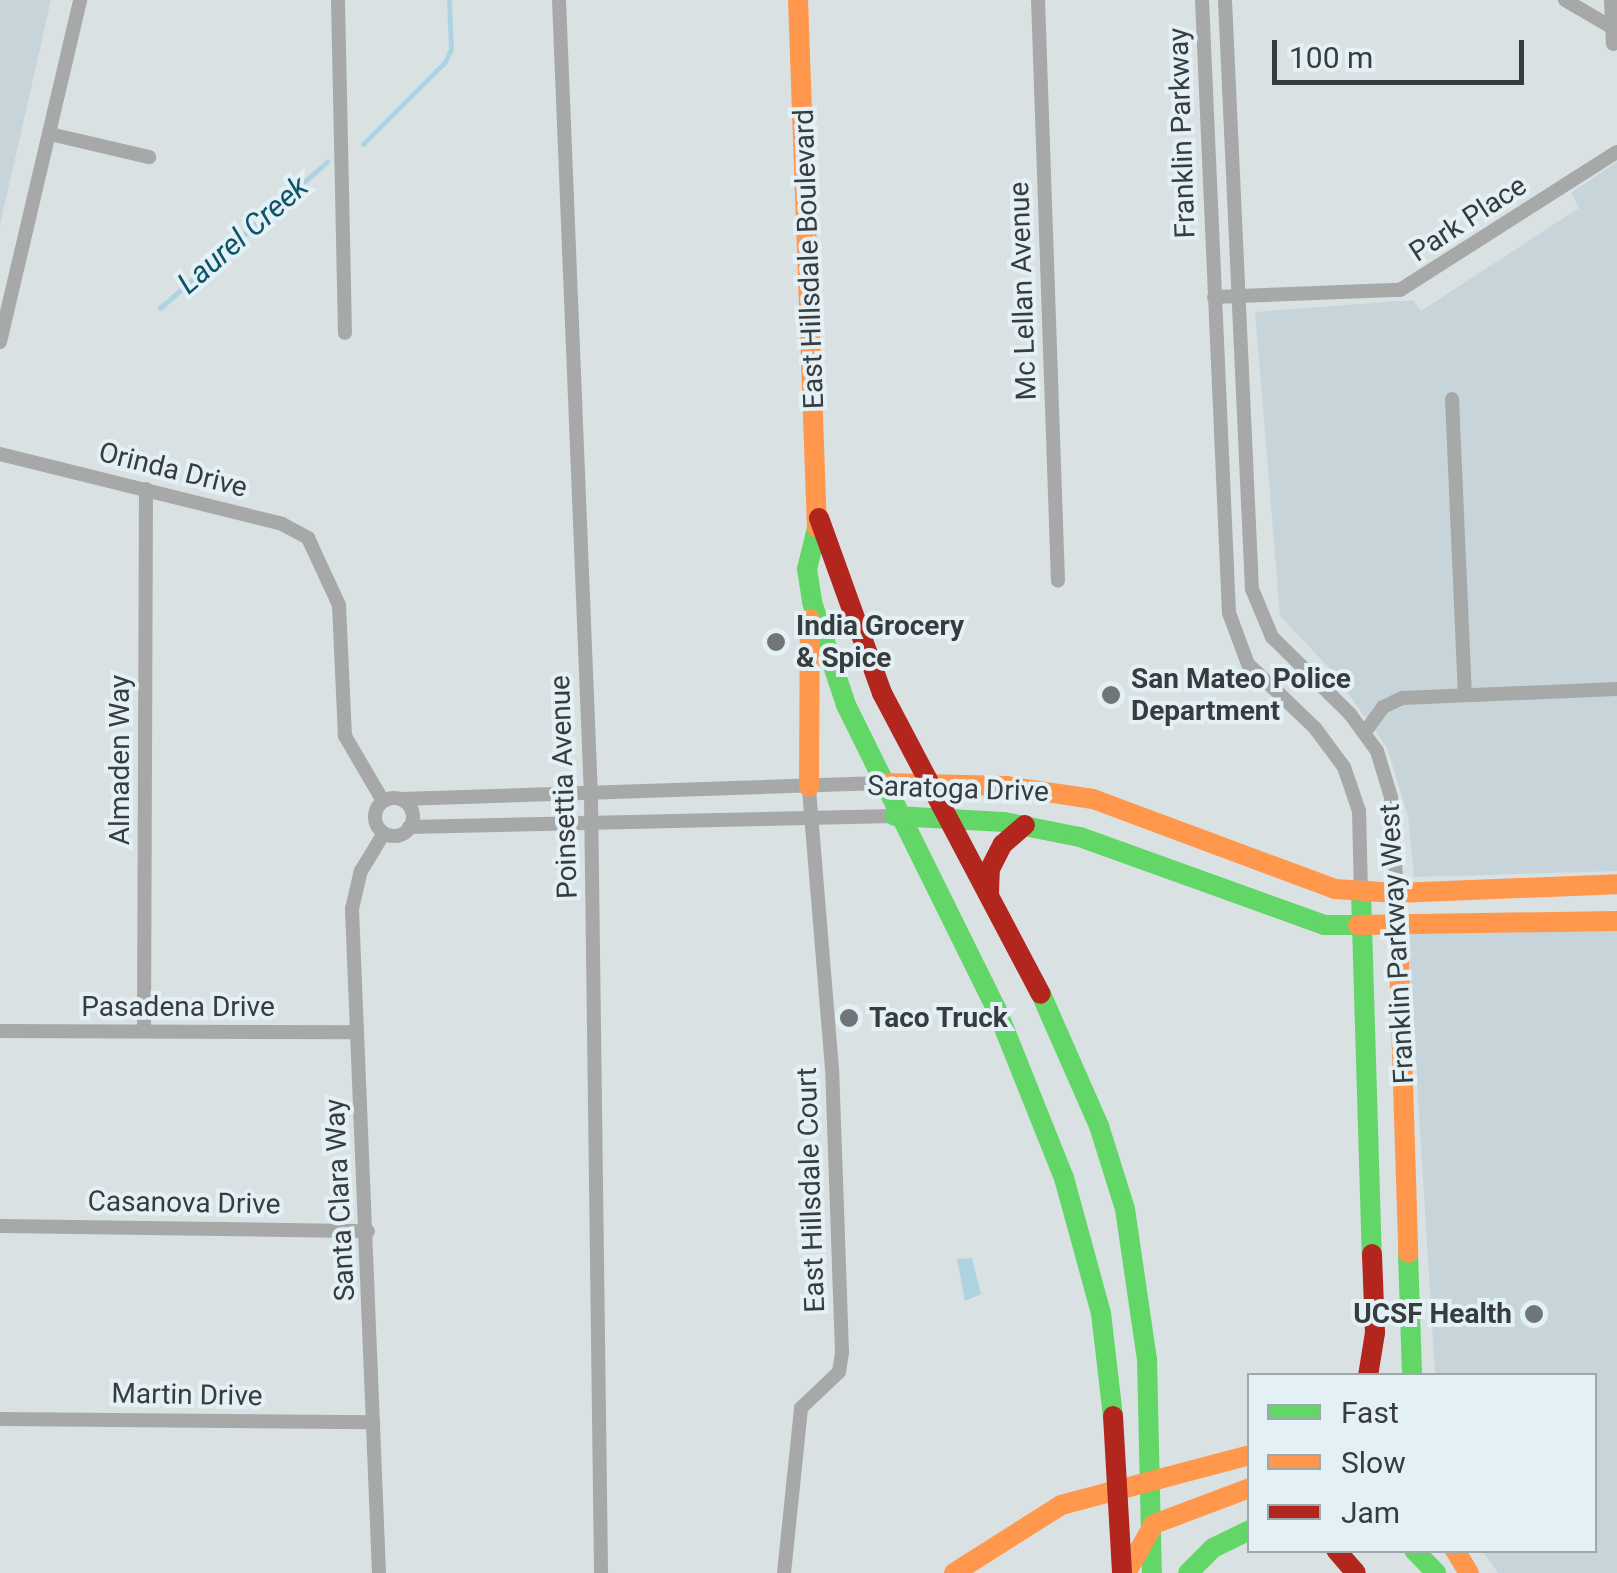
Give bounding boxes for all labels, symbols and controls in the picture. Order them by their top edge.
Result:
scale bar [1277,20,1530,82]
street label: Franklin Parkway [1162,27,1202,239]
text: 100 m [1289,40,1373,75]
street label: East Hillsdale Boulevard [787,108,831,410]
water label: Laurel Creek [170,169,316,301]
street label: Park Place [1403,169,1533,269]
street label: Mc Lellan Avenue [1002,181,1044,401]
street label: Orinda Drive [95,435,251,505]
place label: India Grocery & Spice [796,609,964,675]
marker: India Grocery & Spice [765,631,787,653]
place label: San Mateo Police Department [1131,662,1351,728]
street label: Almaden Way [103,675,137,845]
street label: Poinsettia Avenue [543,675,585,899]
marker: San Mateo Police Department [1100,684,1122,706]
street label: Saratoga Drive [867,769,1049,809]
street label: Franklin Parkway West [1373,803,1421,1085]
street label: Pasadena Drive [81,990,275,1024]
place label: Taco Truck [869,1001,1009,1035]
marker: Taco Truck [838,1007,860,1029]
street label: East Hillsdale Court [790,1067,832,1313]
street label: Santa Clara Way [318,1098,362,1302]
street label: Casanova Drive [87,1185,281,1221]
place label: UCSF Health [1353,1297,1512,1331]
marker: UCSF Health [1521,1301,1547,1327]
legend [1247,1373,1597,1553]
street label: Martin Drive [111,1377,263,1413]
text: Fast [1341,1395,1399,1430]
text: Slow [1341,1445,1406,1480]
text: Jam [1341,1495,1400,1530]

